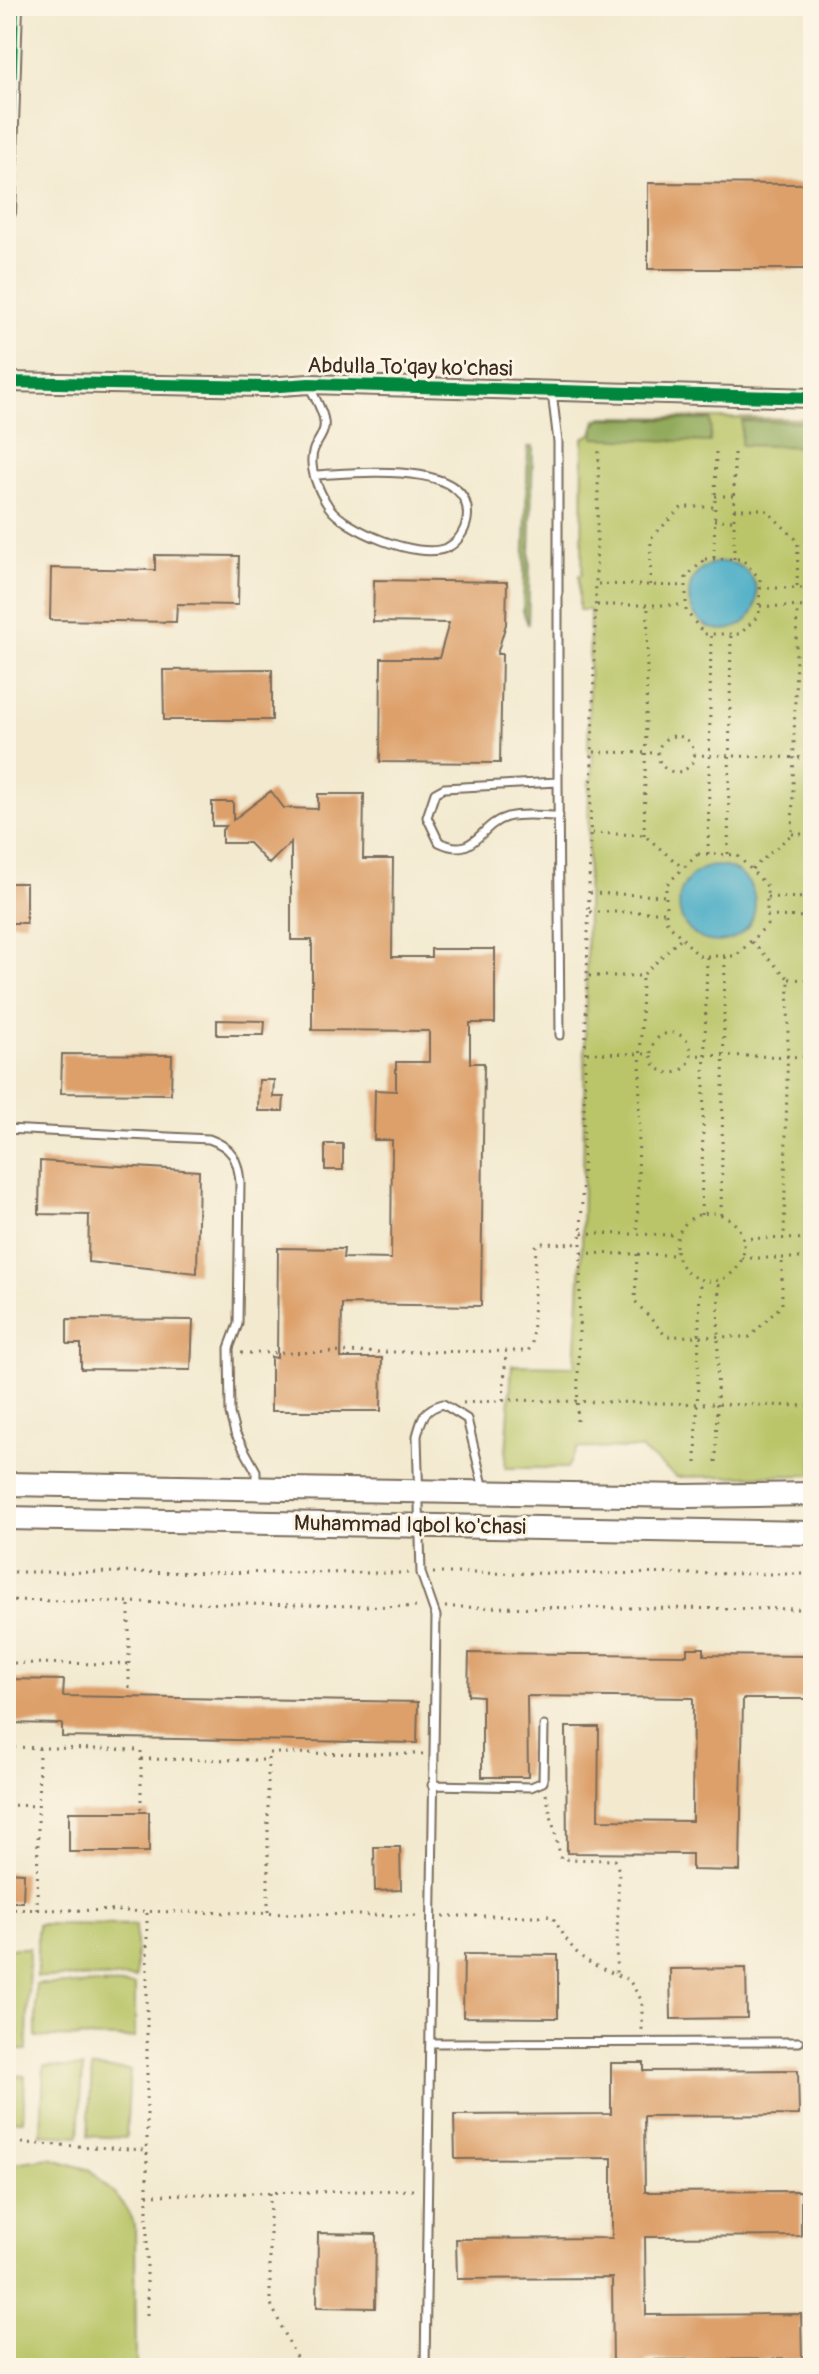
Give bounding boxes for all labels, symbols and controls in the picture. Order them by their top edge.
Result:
street label: Abdulla To'qay ko'chasi [307,351,513,383]
street label: Muhammad Iqbol ko'chasi [294,1509,526,1541]

